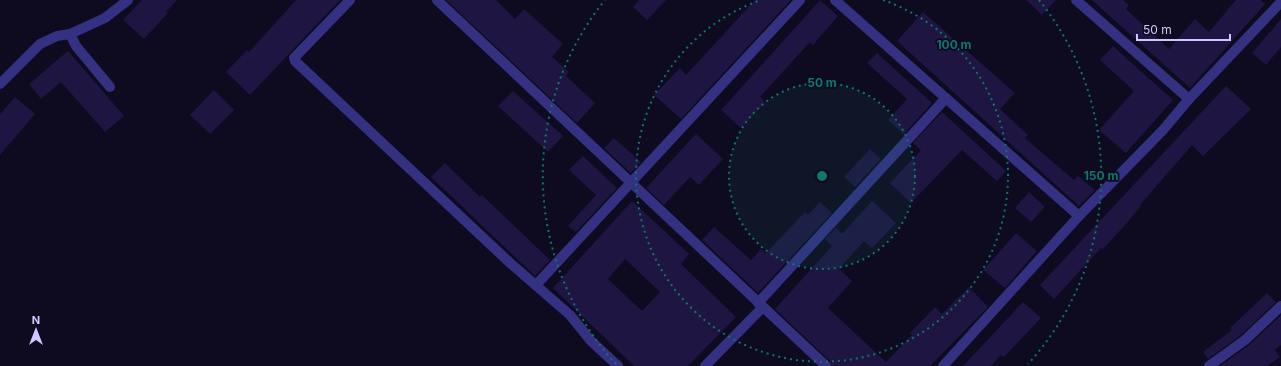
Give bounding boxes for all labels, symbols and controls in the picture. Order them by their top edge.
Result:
scale bar [1137,16,1230,42]
text: 50 m [1143,22,1172,37]
text: 100 m [936,37,972,52]
text: 50 m [807,75,837,90]
text: 150 m [1084,168,1118,183]
centre of rings [815,169,829,183]
north arrow [16,310,56,350]
text: N [32,313,40,327]

